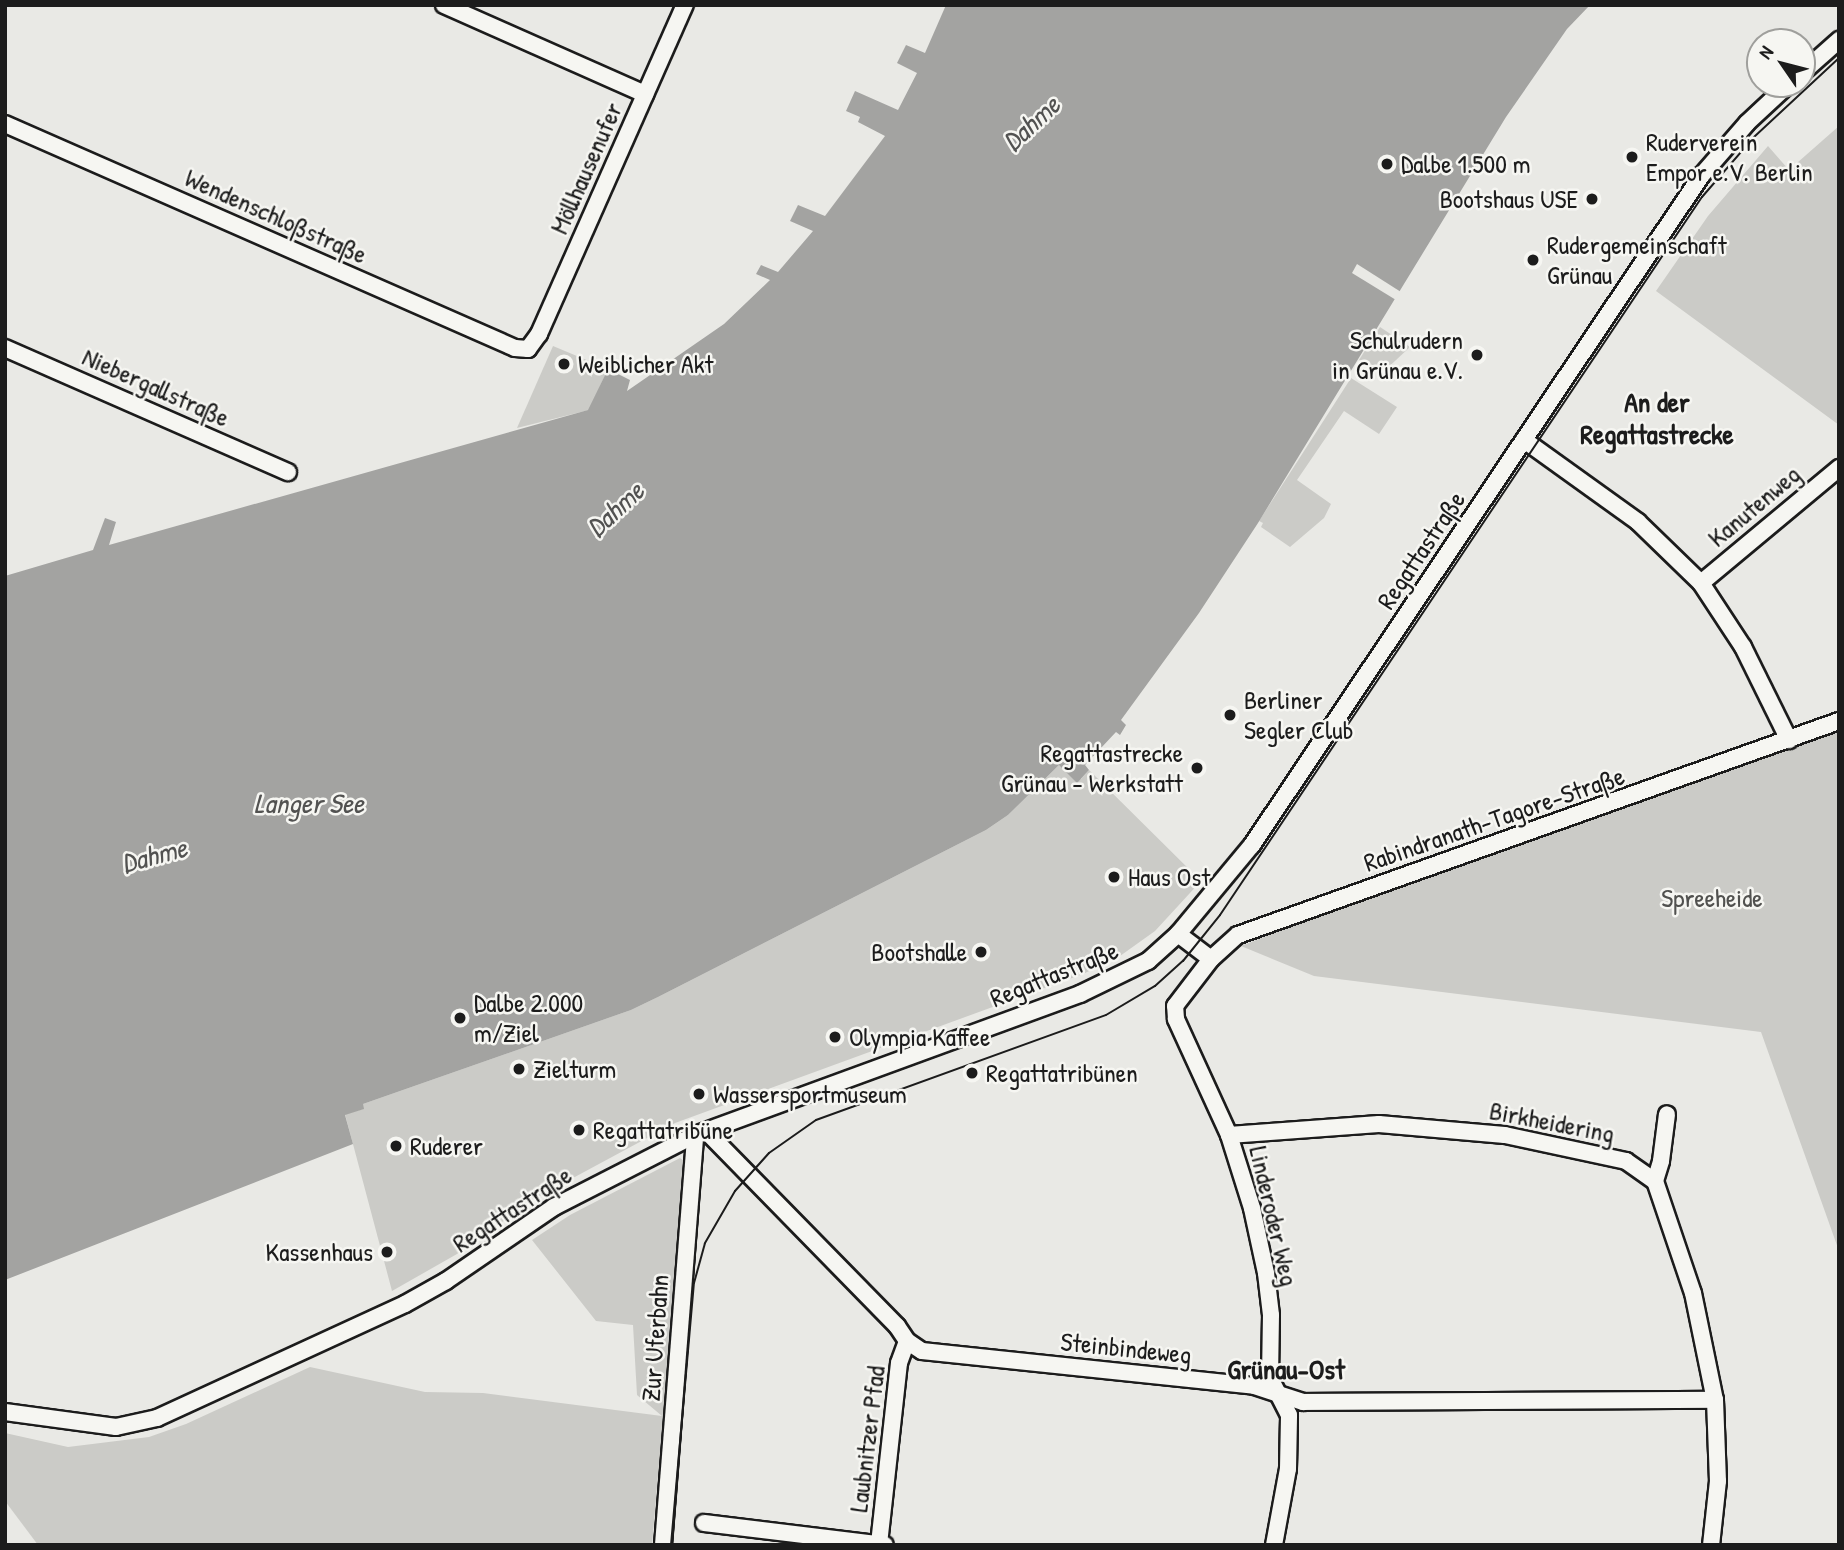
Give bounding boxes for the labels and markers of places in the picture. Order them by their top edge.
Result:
place label: Ruderverein Empor e.V. Berlin [1646,126,1813,188]
place label: Dalbe 1.500 m [1401,148,1530,180]
marker: Ruderverein Empor e.V. Berlin [1624,149,1640,165]
marker: Dalbe 1.500 m [1379,156,1395,172]
place label: Bootshaus USE [1440,183,1578,215]
marker: Bootshaus USE [1584,191,1600,207]
place label: Rudergemeinschaft Grünau [1547,229,1727,290]
marker: Rudergemeinschaft Grünau [1525,252,1541,268]
place label: Schulrudern in Grünau e.V. [1332,324,1463,386]
marker: Schulrudern in Grünau e.V. [1469,347,1485,363]
place label: Weiblicher Akt [578,348,713,380]
marker: Weiblicher Akt [556,356,572,372]
place label: Berliner Segler Club [1244,684,1353,746]
marker: Berliner Segler Club [1222,707,1238,723]
place label: Regattastrecke Grünau - Werkstatt [1001,737,1183,798]
marker: Regattastrecke Grünau - Werkstatt [1189,760,1205,776]
place label: Haus Ost [1128,861,1210,893]
marker: Haus Ost [1106,869,1122,885]
place label: Bootshalle [871,936,967,968]
marker: Bootshalle [973,944,989,960]
place label: Dalbe 2.000 m/Ziel [474,987,583,1048]
marker: Dalbe 2.000 m/Ziel [452,1010,468,1026]
place label: Olympia Kaffee [849,1021,990,1053]
marker: Olympia Kaffee [827,1029,843,1045]
place label: Zielturm [533,1053,616,1085]
place label: Regattatribünen [986,1057,1138,1089]
marker: Zielturm [511,1061,527,1077]
marker: Regattatribünen [964,1065,980,1081]
place label: Wassersportmuseum [713,1078,907,1110]
marker: Wassersportmuseum [691,1086,707,1102]
place label: Regattatribüne [593,1114,733,1146]
marker: Regattatribüne [571,1122,587,1138]
place label: Ruderer [410,1130,483,1162]
marker: Ruderer [388,1138,404,1154]
place label: Kassenhaus [266,1236,373,1268]
marker: Kassenhaus [379,1244,395,1260]

